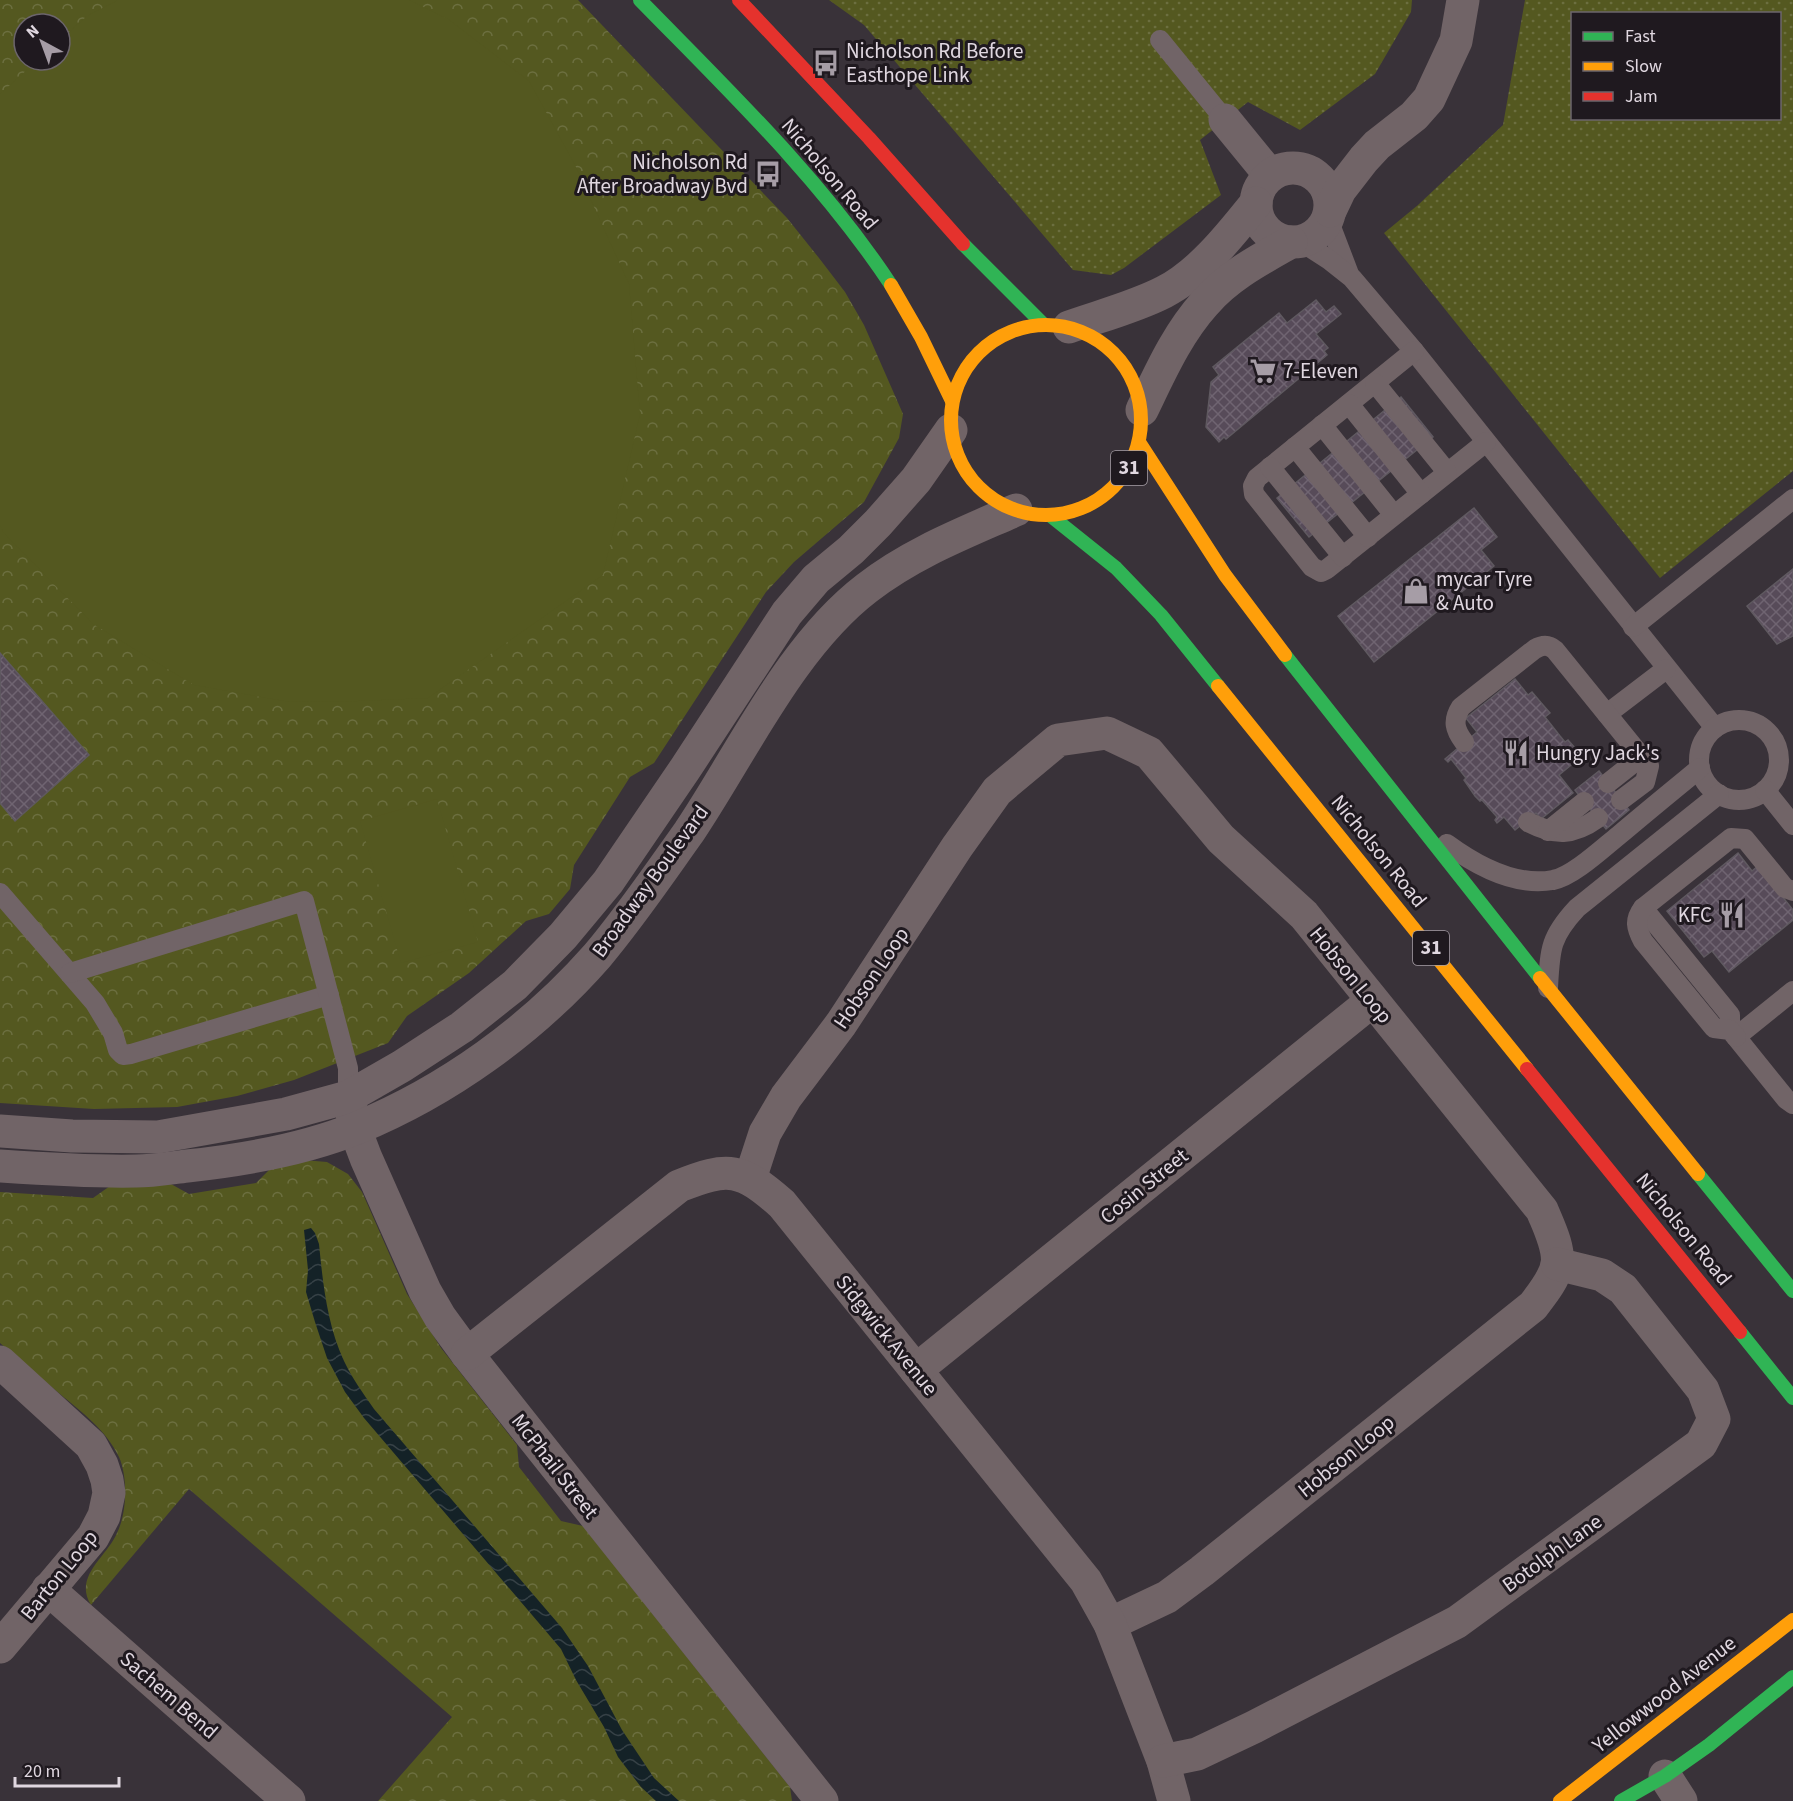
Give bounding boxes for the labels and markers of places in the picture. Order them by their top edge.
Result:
place label: Nicholson Rd Before Easthope Link [846,36,1023,90]
bus stop icon: Nicholson Rd Before Easthope Link [811,48,841,78]
place label: Nicholson Rd After Broadway Bvd [577,147,748,201]
bus stop icon: Nicholson Rd After Broadway Bvd [753,159,783,189]
supermarket icon: 7-Eleven [1248,356,1278,386]
place label: 7-Eleven [1283,356,1359,386]
place label: mycar Tyre & Auto [1436,564,1532,618]
shop icon: mycar Tyre & Auto [1401,576,1431,606]
restaurant icon: Hungry Jack's [1501,738,1531,768]
place label: Hungry Jack's [1536,738,1659,768]
place label: KFC [1678,900,1712,930]
restaurant icon: KFC [1717,900,1747,930]

